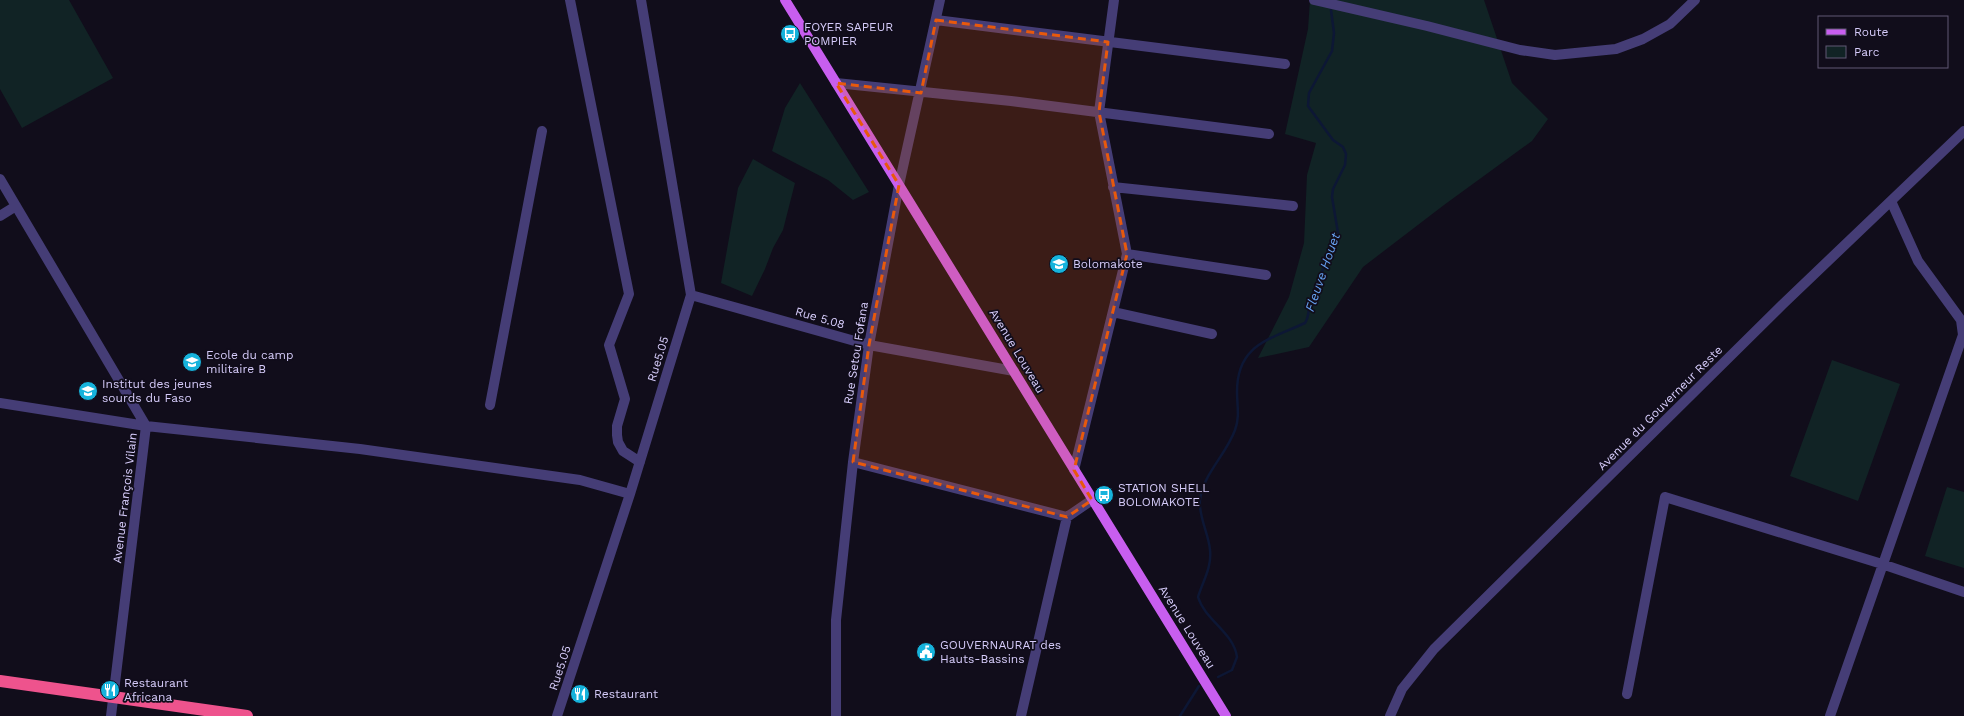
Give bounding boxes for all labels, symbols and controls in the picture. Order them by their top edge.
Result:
legend [1818,16,1948,68]
place label: FOYER SAPEUR POMPIER [804,20,893,48]
bus stop icon: FOYER SAPEUR POMPIER [779,23,801,45]
text: Route [1854,25,1888,39]
text: Parc [1854,45,1880,59]
water label: Fleuve Houet [1302,230,1343,313]
school or university icon: Bolomakote [1048,253,1070,275]
place label: Bolomakote [1073,257,1143,271]
street label: Rue Setou Fofana [841,301,871,405]
street label: Rue 5.08 [794,304,846,332]
street label: Avenue Louveau [986,306,1048,396]
street label: Rue5.05 [645,335,671,383]
street label: Avenue du Gouverneur Reste [1595,343,1725,473]
place label: Ecole du camp militaire B [206,348,294,376]
school or university icon: Ecole du camp militaire B [181,351,203,373]
place label: Institut des jeunes sourds du Faso [102,377,212,405]
school or university icon: Institut des jeunes sourds du Faso [77,380,99,402]
street label: Avenue François Vilain [110,432,140,564]
place label: STATION SHELL BOLOMAKOTE [1118,481,1210,509]
bus stop icon: STATION SHELL BOLOMAKOTE [1093,484,1115,506]
street label: Avenue Louveau [1156,583,1218,671]
place label: GOUVERNAURAT des Hauts-Bassins [940,638,1061,666]
public building icon: GOUVERNAURAT des Hauts-Bassins [915,641,937,663]
street label: Rue5.05 [546,644,574,692]
place label: Restaurant Africana [124,676,188,704]
restaurant icon: Restaurant Africana [99,679,121,701]
restaurant icon: Restaurant [569,683,591,705]
place label: Restaurant [594,687,658,701]

